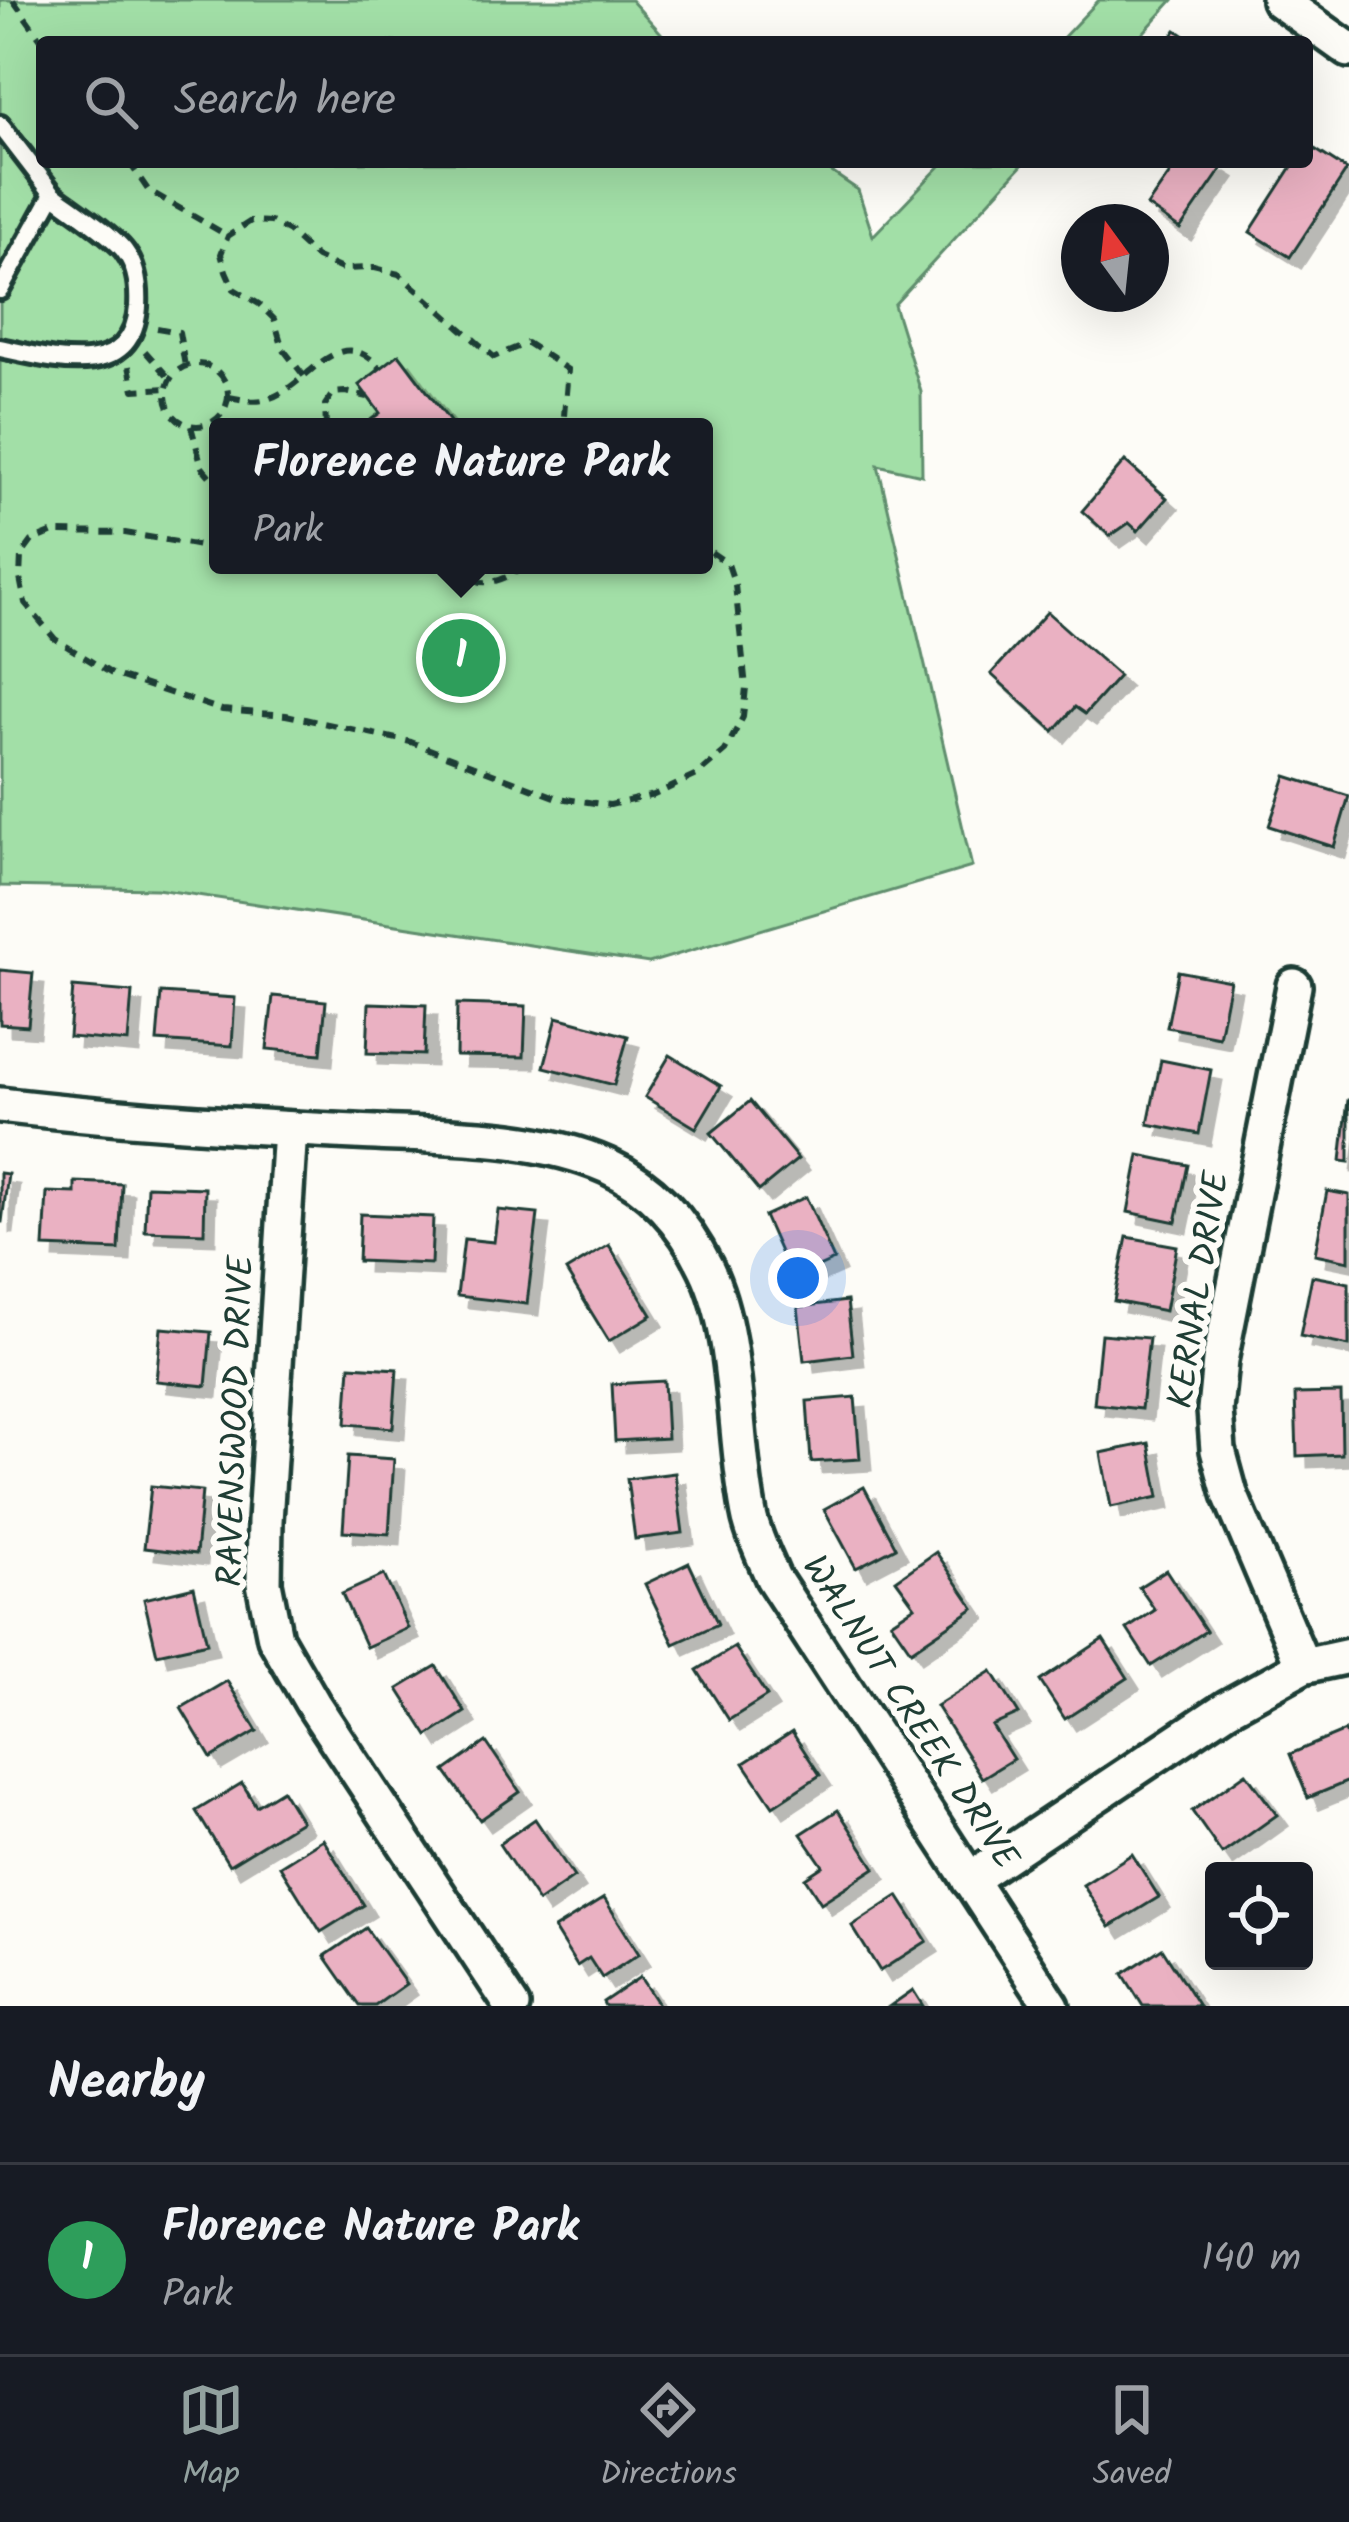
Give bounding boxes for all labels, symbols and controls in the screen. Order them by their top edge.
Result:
search box [36,36,1313,168]
text: Search here [174,66,396,138]
icon: search [78,69,144,135]
north arrow [1061,204,1169,312]
popup [209,418,713,574]
text: Florence Nature Park [253,429,669,501]
text: Park [253,501,323,563]
pin: 1 [422,613,500,703]
street label: KERNAL DRIVE [1153,1166,1247,1413]
your location [768,1248,828,1308]
street label: RAVENSWOOD DRIVE [203,1253,271,1588]
street label: WALNUT CREEK DRIVE [786,1544,1033,1883]
map controls [1205,1862,1313,1970]
button: locate [1205,1862,1313,1970]
text: Nearby [48,2044,205,2125]
text: Florence Nature Park [162,2193,579,2265]
text: 1 [81,2229,93,2291]
text: 140 m [1201,2229,1301,2291]
text: Park [162,2265,233,2327]
tab: Map [178,2377,244,2502]
tab: Directions [600,2377,737,2502]
tab: Saved [1093,2377,1171,2502]

